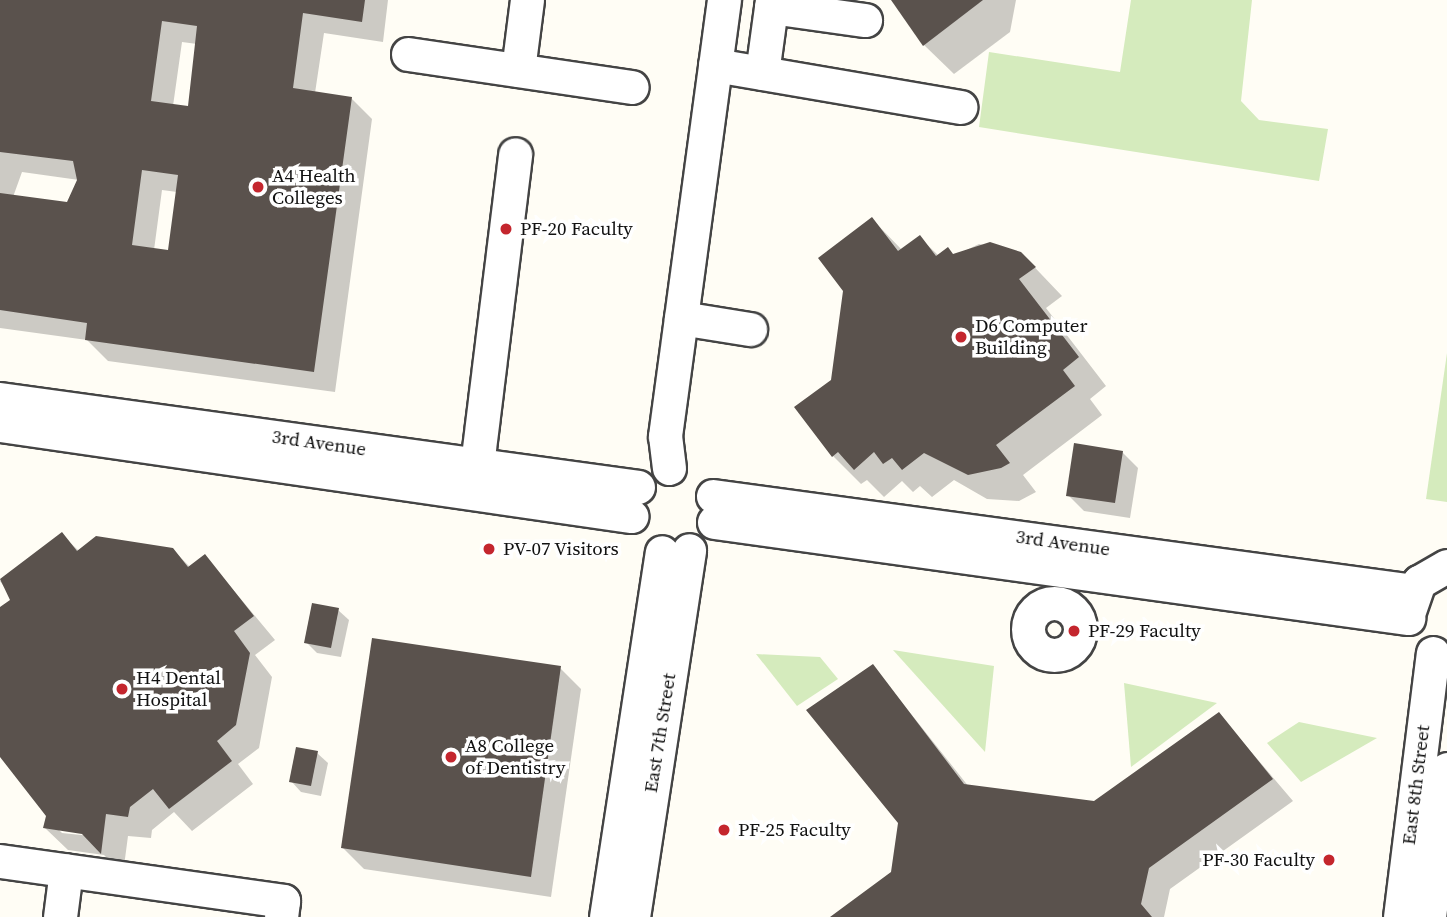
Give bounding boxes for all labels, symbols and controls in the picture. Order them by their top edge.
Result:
place label: A4 Health Colleges [272,165,356,209]
marker: A4 Health Colleges [250,179,266,195]
place label: PF-20 Faculty [520,218,633,240]
marker: PF-20 Faculty [498,221,514,237]
place label: D6 Computer Building [975,315,1088,359]
marker: D6 Computer Building [953,329,969,345]
street label: 3rd Avenue [270,425,368,461]
street label: 3rd Avenue [1014,525,1112,561]
place label: PV-07 Visitors [503,538,619,560]
marker: PV-07 Visitors [481,541,497,557]
place label: PF-29 Faculty [1088,620,1201,642]
marker: PF-29 Faculty [1066,623,1082,639]
place label: H4 Dental Hospital [136,667,221,711]
street label: East 7th Street [639,672,681,794]
marker: H4 Dental Hospital [114,681,130,697]
street label: East 8th Street [1397,724,1435,846]
place label: A8 College of Dentistry [465,735,565,779]
marker: A8 College of Dentistry [443,749,459,765]
place label: PF-25 Faculty [738,819,851,841]
marker: PF-25 Faculty [716,822,732,838]
place label: PF-30 Faculty [1202,849,1315,871]
marker: PF-30 Faculty [1321,852,1337,868]

